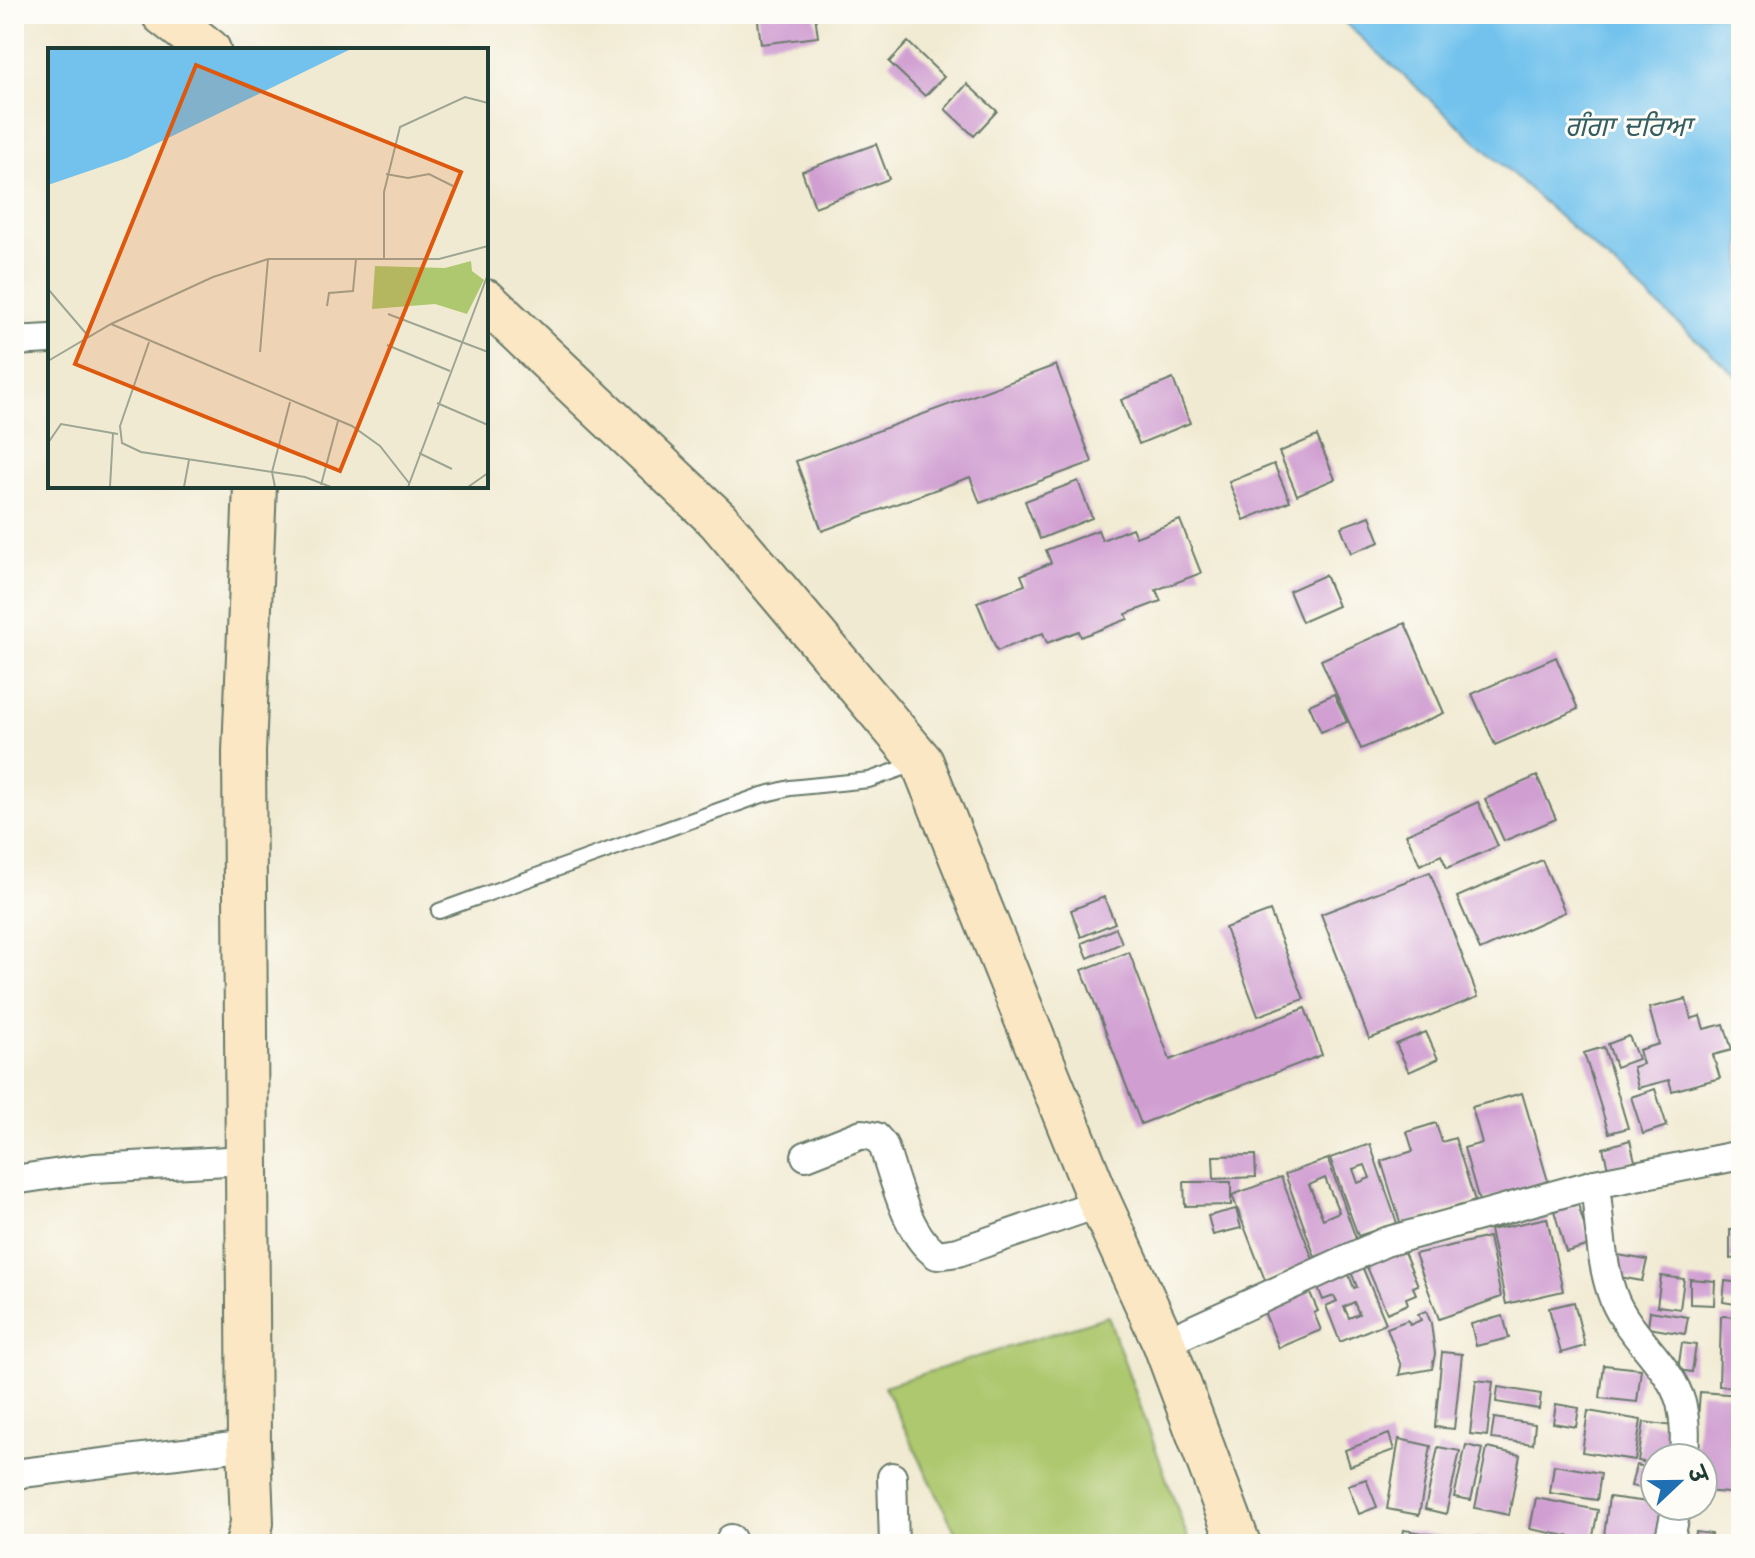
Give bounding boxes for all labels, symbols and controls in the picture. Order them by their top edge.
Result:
inset map [48,48,488,488]
water label: ਗੰਗਾ ਦਰਿਆ [1565,110,1696,143]
north arrow [1639,1442,1719,1522]
text: उ [1681,1461,1712,1489]

